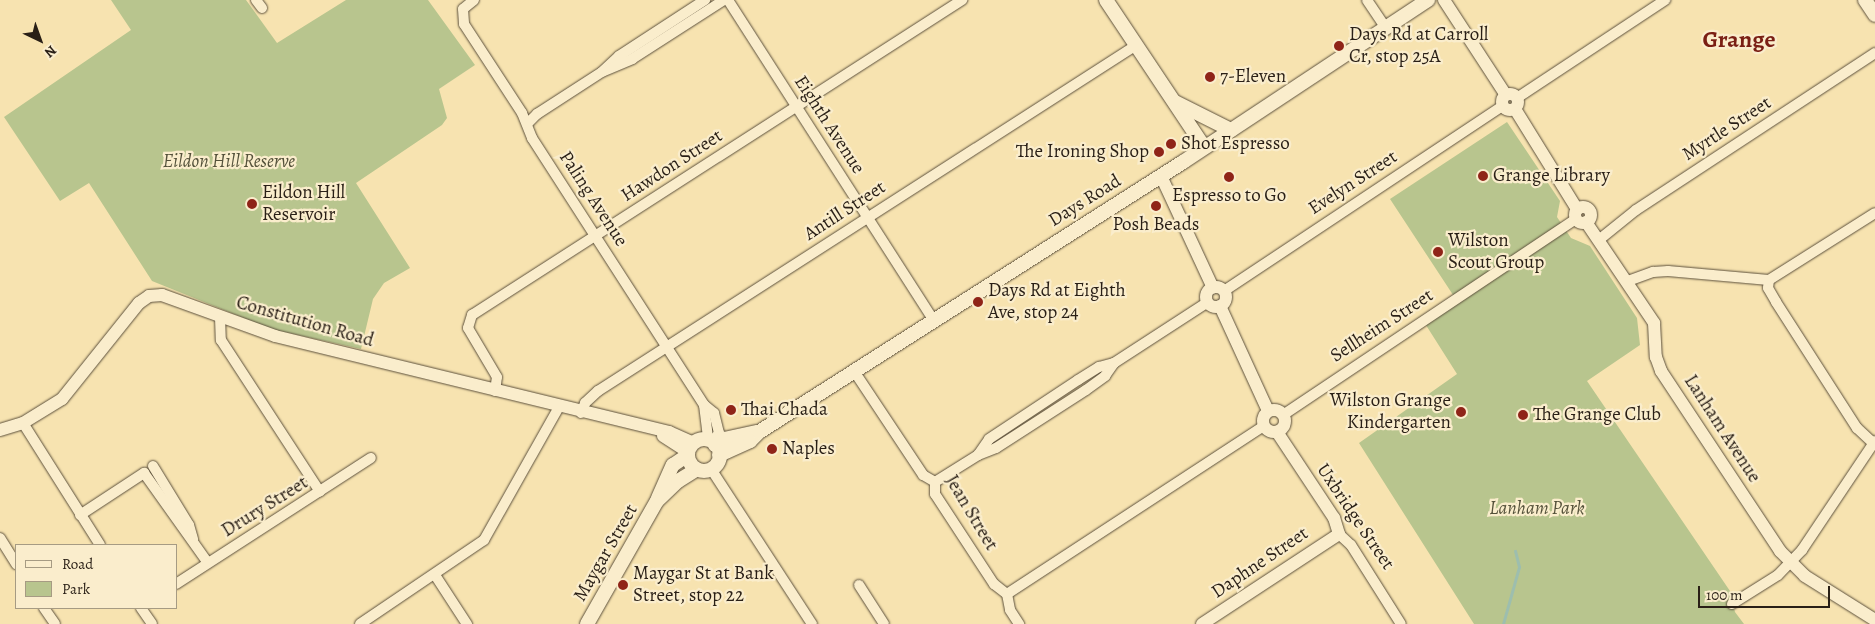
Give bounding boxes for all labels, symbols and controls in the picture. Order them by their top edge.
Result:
north arrow [15,15,65,65]
place label: Days Rd at Carroll Cr, stop 25A [1349,24,1488,68]
district label: Grange [1702,26,1776,54]
marker: Days Rd at Carroll Cr, stop 25A [1333,40,1345,52]
text: N [40,41,61,62]
place label: 7-Eleven [1220,66,1286,88]
marker: 7-Eleven [1204,71,1216,83]
street label: Eighth Avenue [789,72,869,178]
street label: Myrtle Street [1678,92,1776,166]
street label: Hawdon Street [617,125,727,207]
place label: Shot Espresso [1181,133,1290,155]
marker: Shot Espresso [1165,138,1177,150]
place label: The Ironing Shop [1016,141,1149,163]
marker: The Ironing Shop [1153,146,1165,158]
street label: Evelyn Street [1304,146,1402,220]
street label: Paling Avenue [554,147,632,251]
park label: Eildon Hill Reserve [163,151,295,173]
place label: Grange Library [1493,165,1610,187]
street label: Days Road [1044,170,1126,232]
marker: Grange Library [1477,170,1489,182]
marker: Espresso to Go [1223,171,1235,183]
street label: Antill Street [800,176,890,246]
place label: Eildon Hill Reservoir [262,182,345,226]
place label: Espresso to Go [1172,185,1286,207]
marker: Eildon Hill Reservoir [246,198,258,210]
marker: Posh Beads [1150,200,1162,212]
place label: Posh Beads [1113,214,1199,236]
place label: Wilston Scout Group [1448,230,1544,274]
marker: Wilston Scout Group [1432,246,1444,258]
place label: Days Rd at Eighth Ave, stop 24 [988,280,1126,324]
street label: Sellheim Street [1326,284,1438,368]
street label: Constitution Road [234,291,376,353]
marker: Days Rd at Eighth Ave, stop 24 [972,296,984,308]
street label: Lanham Avenue [1679,371,1765,487]
place label: Wilston Grange Kindergarten [1330,390,1451,434]
place label: Thai Chada [741,399,828,421]
marker: Thai Chada [725,404,737,416]
place label: The Grange Club [1533,404,1661,426]
marker: Wilston Grange Kindergarten [1455,406,1467,418]
marker: The Grange Club [1517,409,1529,421]
place label: Naples [782,438,835,460]
marker: Naples [766,443,778,455]
street label: Uxbridge Street [1311,460,1399,574]
street label: Jean Street [940,471,1002,555]
street label: Drury Street [218,472,312,542]
park label: Lanham Park [1489,498,1585,520]
street label: Maygar Street [569,500,643,606]
street label: Daphne Street [1207,522,1313,604]
legend [15,544,178,609]
text: Road [62,554,93,574]
place label: Maygar St at Bank Street, stop 22 [633,563,774,607]
scale bar [1700,576,1832,608]
text: Park [62,579,90,599]
marker: Maygar St at Bank Street, stop 22 [617,579,629,591]
text: 100 m [1706,585,1743,605]

